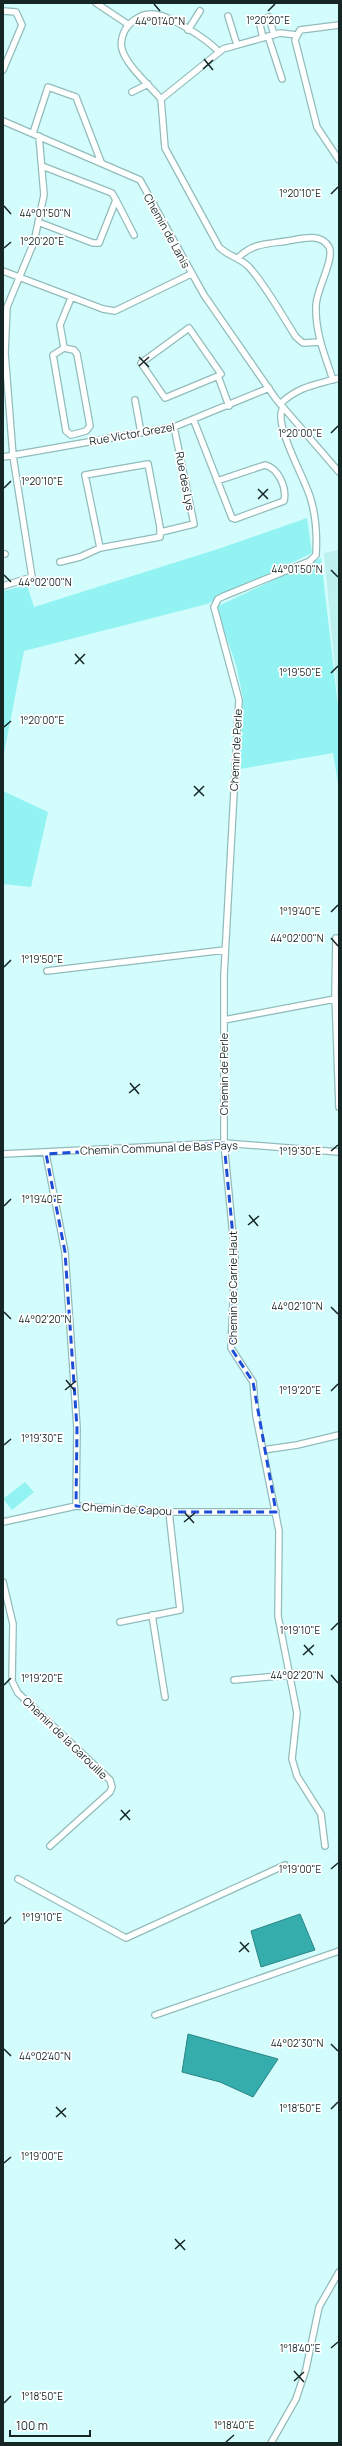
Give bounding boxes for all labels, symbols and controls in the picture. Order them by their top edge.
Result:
text: 1°20'20"E [246,13,290,27]
text: 44°01'40"N [135,14,185,28]
text: 1°20'10"E [279,186,321,200]
street label: Chemin de Lanis [141,191,194,271]
text: 44°01'50"N [19,206,71,220]
text: 1°20'20"E [20,234,64,248]
street label: Rue Victor Grezel [88,419,176,448]
text: 1°20'00"E [278,426,322,440]
street label: Rue des Lys [172,450,199,512]
text: 1°20'10"E [21,474,63,488]
text: 44°01'50"N [271,562,323,576]
text: 44°02'00"N [18,575,72,589]
text: 1°19'50"E [279,665,321,679]
street label: Chemin de Perle [226,708,245,792]
text: 1°20'00"E [20,713,64,727]
text: 1°19'40"E [279,904,321,918]
text: 44°02'00"N [270,931,324,945]
text: 1°19'50"E [21,952,63,966]
street label: Chemin de Perle [216,1032,231,1115]
street label: Chemin Communal de Bas Pays [80,1137,238,1158]
text: 1°19'30"E [279,1144,321,1158]
text: 1°19'40"E [21,1192,63,1206]
street label: Chemin de Carrie Haut [225,1231,240,1345]
text: 44°02'10"N [271,1299,323,1313]
text: 44°02'20"N [19,1312,72,1326]
text: 1°19'20"E [279,1383,321,1397]
text: 1°19'30"E [21,1431,63,1445]
street label: Chemin de Capou [82,1499,172,1518]
text: 1°19'10"E [280,1623,320,1637]
text: 44°02'20"N [271,1668,324,1682]
text: 1°19'20"E [21,1671,63,1685]
street label: Chemin de la Garouille [20,1693,111,1782]
text: 1°19'00"E [279,1862,322,1876]
text: 1°19'10"E [22,1910,62,1924]
text: 44°02'30"N [271,2036,324,2050]
text: 44°02'40"N [19,2049,71,2063]
text: 1°18'50"E [279,2101,321,2115]
text: 1°19'00"E [21,2149,64,2163]
text: 1°18'40"E [280,2341,321,2355]
text: 1°18'50"E [21,2389,63,2403]
scale bar [10,2412,90,2438]
text: 100 m [16,2417,48,2434]
text: 1°18'40"E [214,2418,255,2432]

